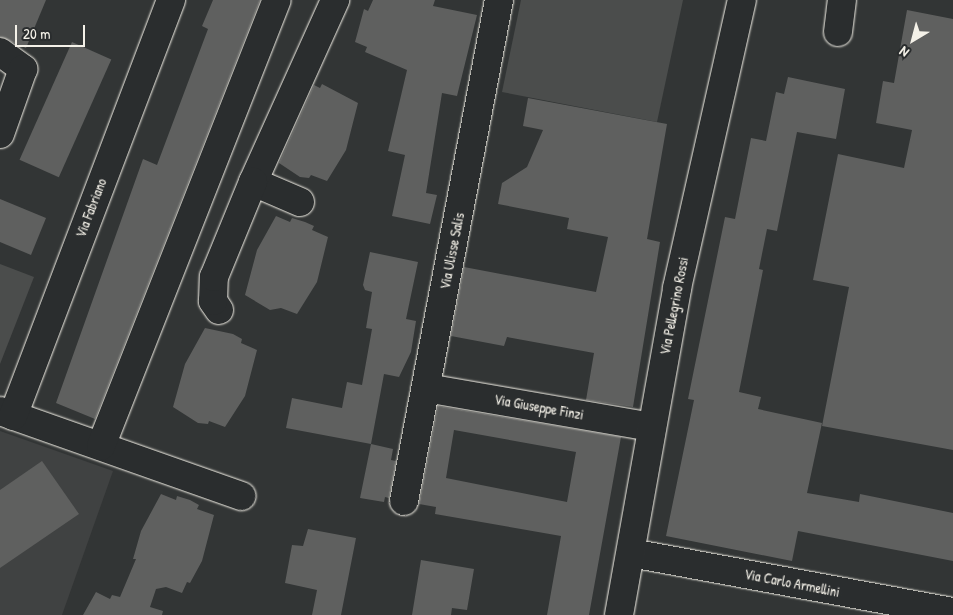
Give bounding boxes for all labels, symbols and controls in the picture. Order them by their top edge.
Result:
scale bar [18,15,88,47]
north arrow [888,15,938,65]
text: 20 m [23,23,50,44]
text: N [895,43,912,62]
street label: Via Fabriano [72,176,110,240]
street label: Via Ulisse Salis [436,211,468,291]
street label: Via Pellegrino Rossi [656,256,692,356]
street label: Via Giuseppe Finzi [493,391,585,423]
street label: Via Carlo Armellini [743,566,841,600]

